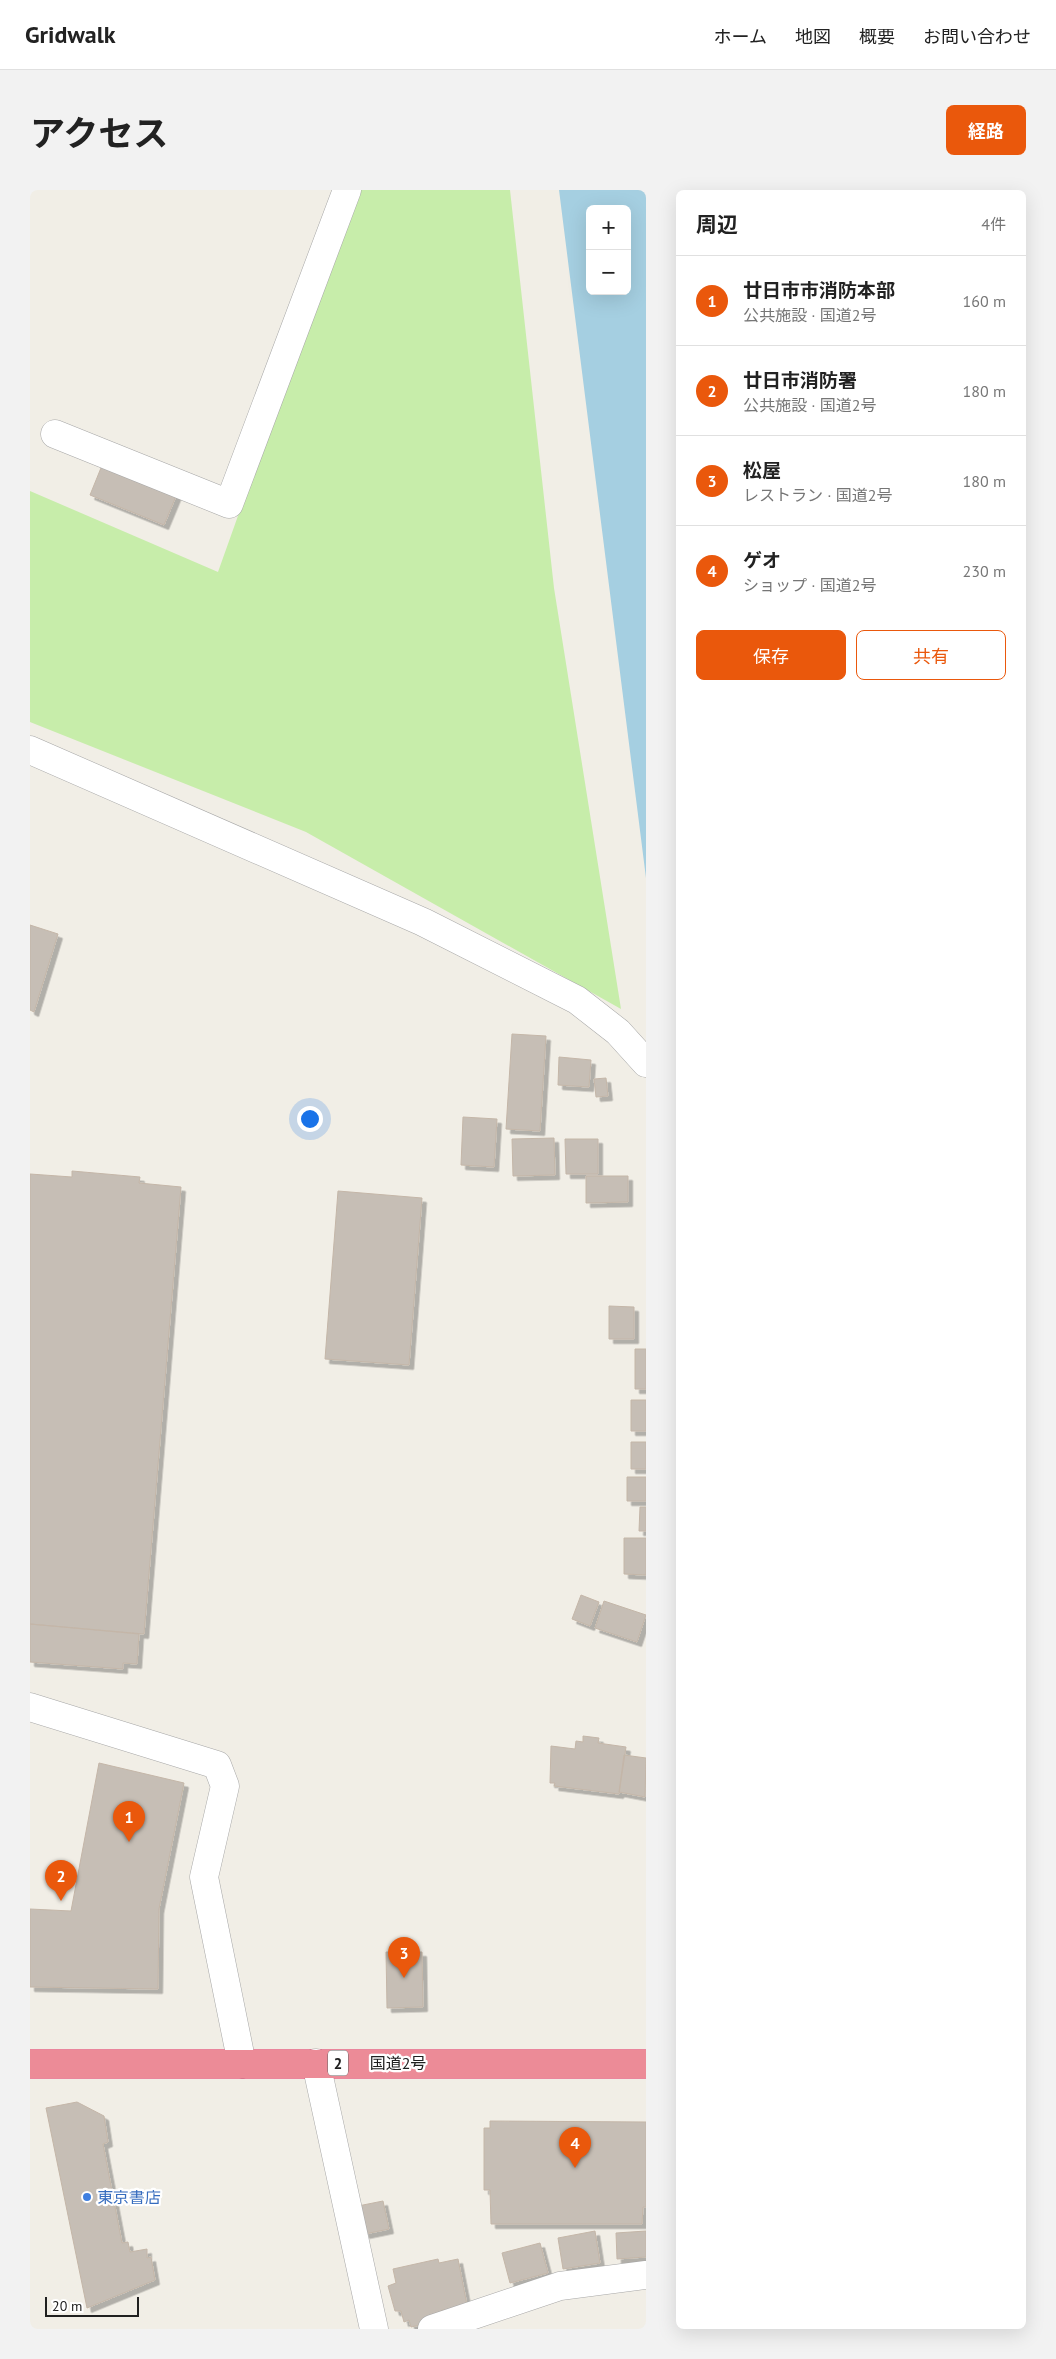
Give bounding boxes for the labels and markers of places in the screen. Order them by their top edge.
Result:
pin: 1 [113,1801,145,1842]
pin: 2 [45,1860,77,1901]
pin: 3 [388,1937,420,1978]
pin: 4 [559,2127,591,2168]
place label: 東京書店 [97,2187,161,2207]
marker: 東京書店 [81,2191,93,2203]

